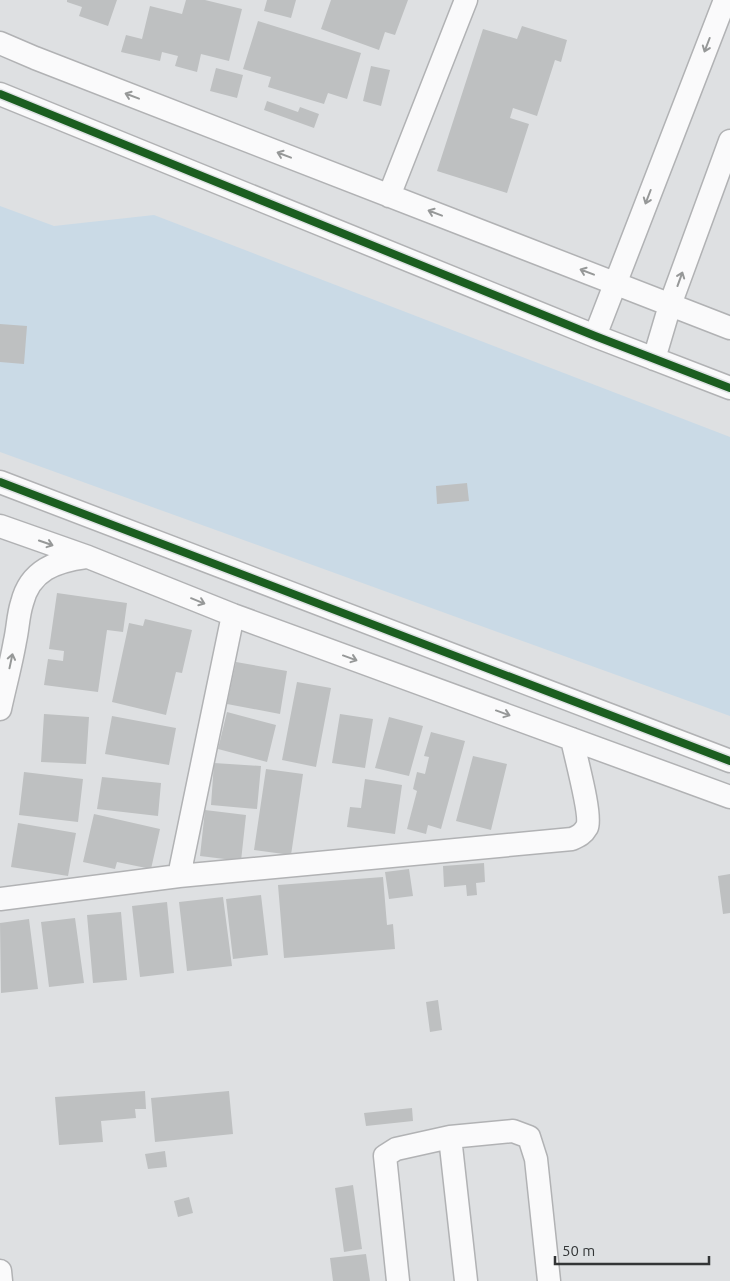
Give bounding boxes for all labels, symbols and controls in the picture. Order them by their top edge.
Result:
one-way arrow [702,37,711,53]
one-way arrow [125,91,140,100]
one-way arrow [277,149,292,159]
one-way arrow [643,189,652,204]
one-way arrow [428,208,443,218]
one-way arrow [579,267,595,276]
one-way arrow [676,272,685,288]
one-way arrow [38,538,54,548]
one-way arrow [190,597,205,606]
one-way arrow [6,654,16,670]
one-way arrow [342,654,357,663]
one-way arrow [494,709,510,718]
scale bar [555,1234,709,1266]
text: 50 m [562,1242,595,1259]

